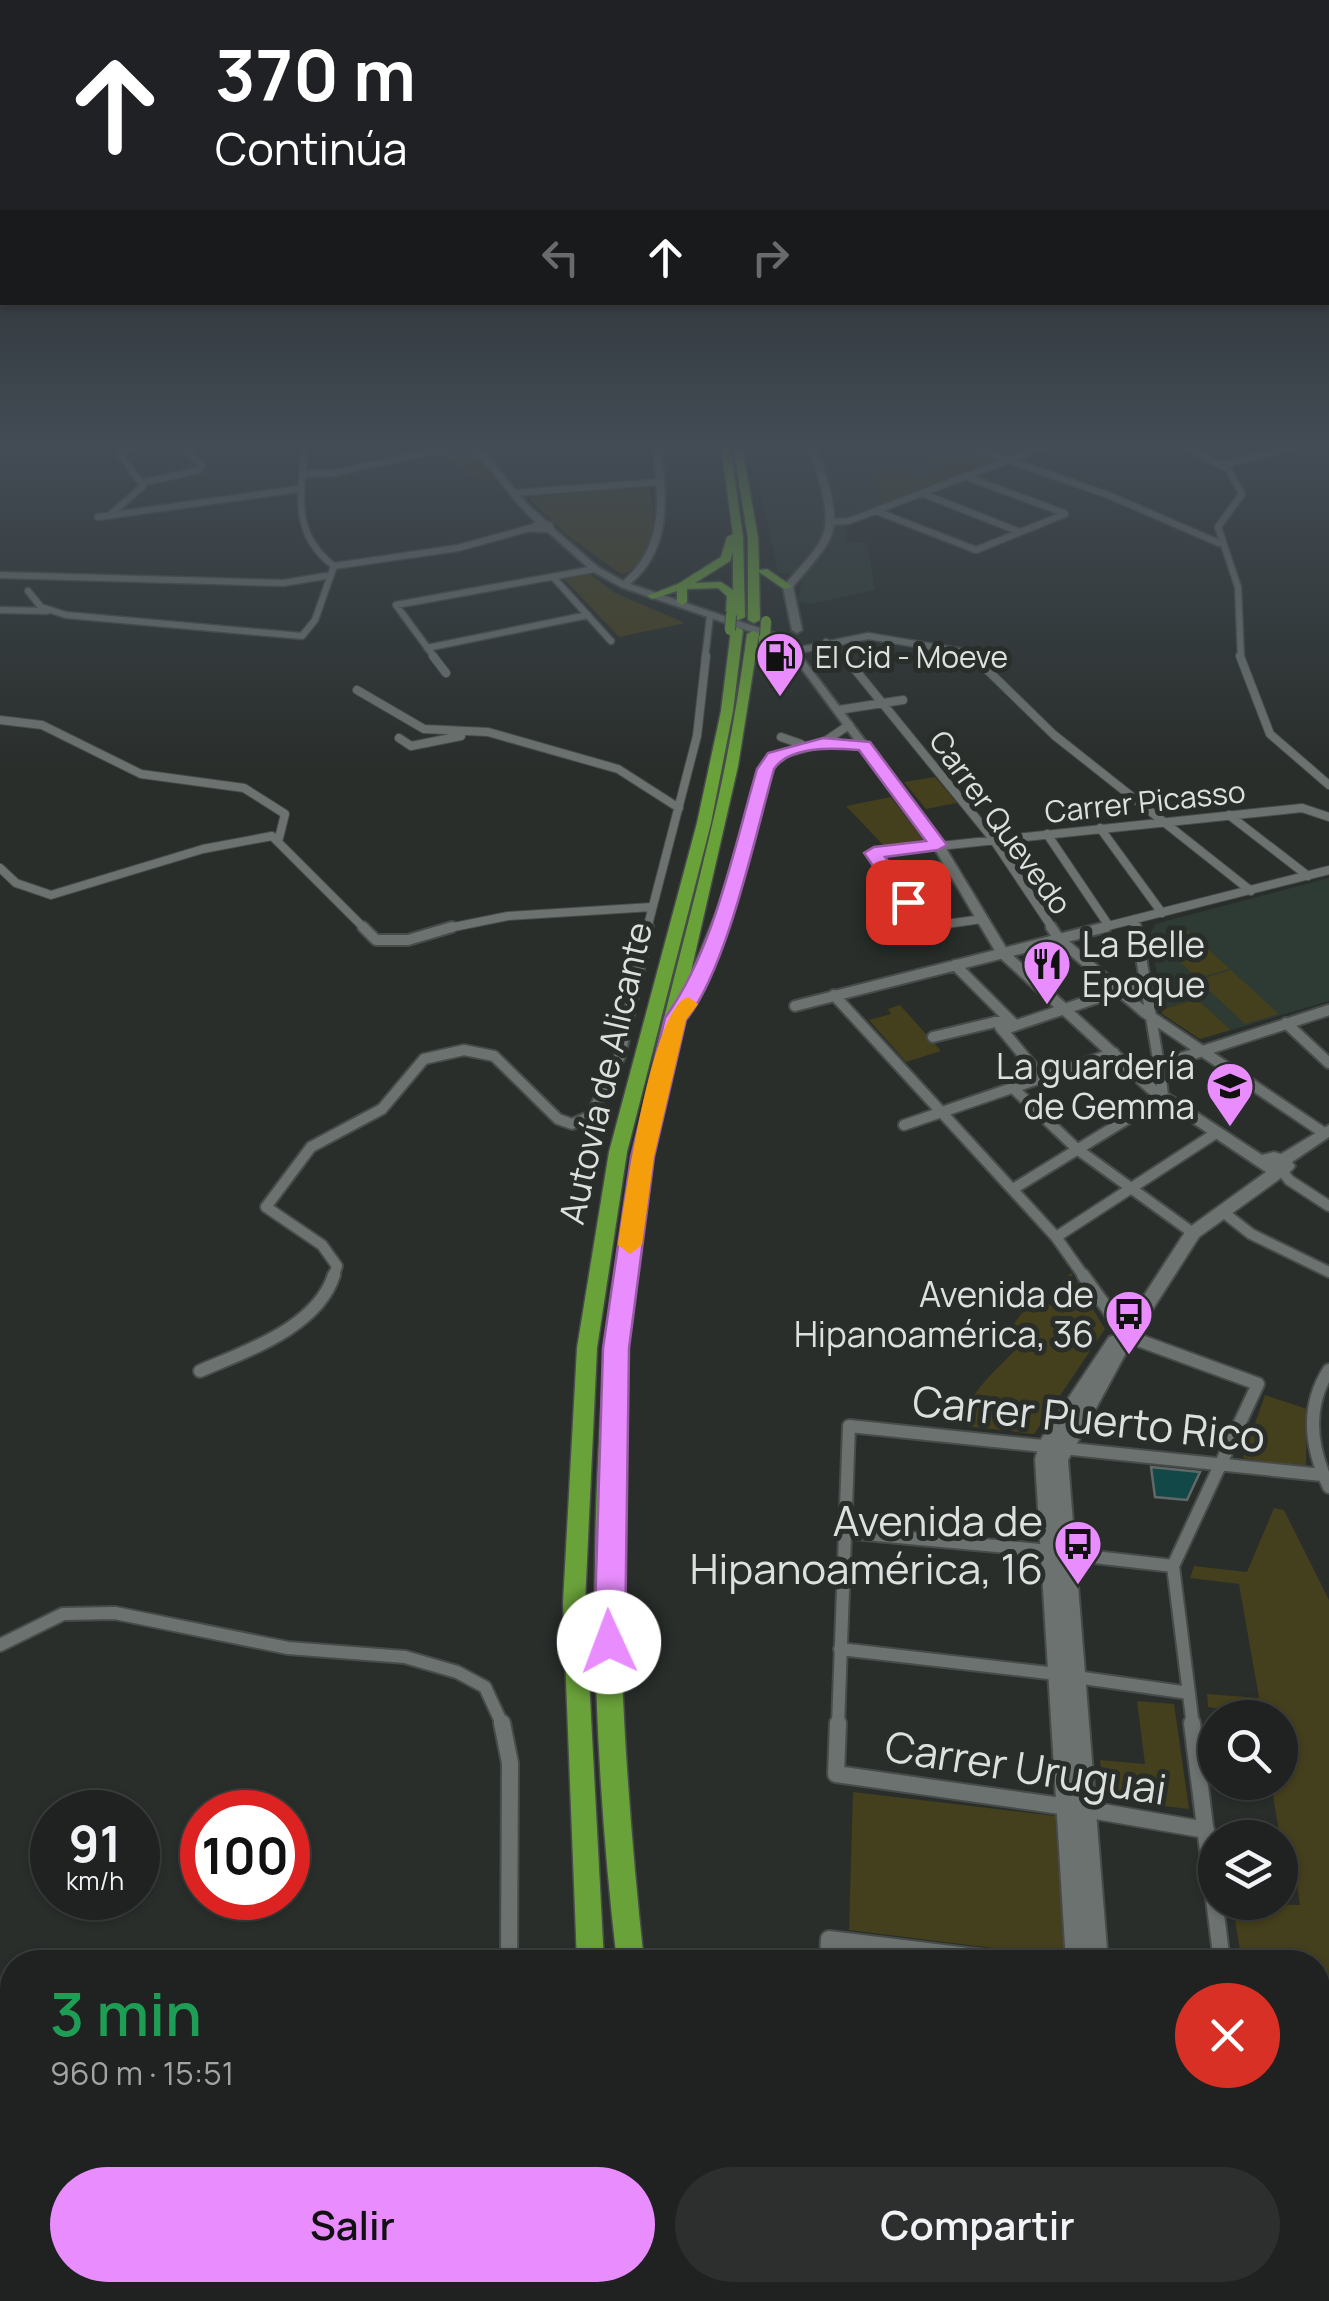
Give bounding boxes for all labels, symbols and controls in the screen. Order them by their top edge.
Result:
text: 370 m [215,26,416,122]
icon: ahead [50,40,180,170]
text: Continúa [215,117,408,179]
icon: left [533,230,588,285]
icon: ahead [638,230,693,285]
icon: right [743,230,798,285]
fuel station icon: El Cid - Moeve [754,630,806,698]
place label: El Cid - Moeve [815,636,1008,677]
street label: Carrer Quevedo [920,722,1082,922]
street label: Carrer Picasso [1043,770,1247,832]
pin [866,860,951,945]
icon: arrive [881,875,936,930]
street label: Autovía de Alicante [547,917,663,1229]
place label: La Belle Epoque [1082,920,1205,1008]
restaurant icon: La Belle Epoque [1021,938,1073,1006]
place label: La guardería de Gemma [996,1042,1195,1130]
school or university icon: La guardería de Gemma [1204,1060,1256,1128]
place label: Avenida de Hipanoamérica, 36 [794,1270,1094,1358]
bus stop icon: Avenida de Hipanoamérica, 36 [1103,1288,1155,1356]
street label: Carrer Puerto Rico [910,1371,1268,1465]
place label: Avenida de Hipanoamérica, 16 [690,1491,1043,1597]
bus stop icon: Avenida de Hipanoamérica, 16 [1052,1518,1104,1586]
position arrow [557,1590,661,1694]
map controls [1198,1700,1298,1920]
button: search [1198,1700,1298,1800]
street label: Carrer Uruguai [881,1716,1171,1818]
speed limit sign: 100 [180,1790,310,1920]
text: 91 [69,1809,121,1877]
button: layers [1198,1820,1298,1920]
text: km/h [66,1863,124,1898]
text: 3 min [50,1972,202,2054]
button: close [1175,1983,1280,2088]
text: 960 m · 15:51 [50,2051,234,2095]
button: Salir [50,2167,655,2282]
button: Compartir [675,2167,1280,2282]

